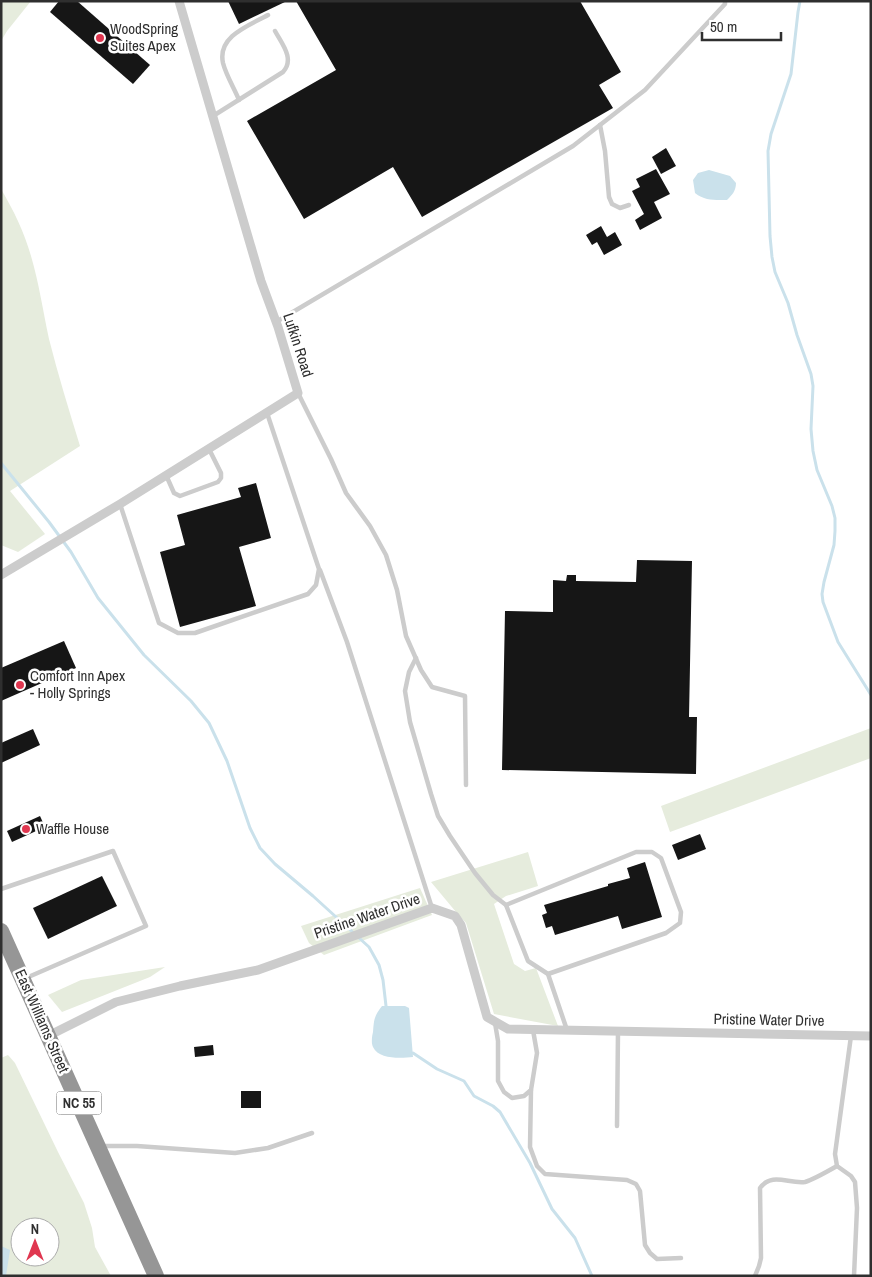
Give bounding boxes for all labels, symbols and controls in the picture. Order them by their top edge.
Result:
scale bar [702,10,781,42]
text: 50 m [710,16,737,37]
place label: WoodSpring Suites Apex [110,18,178,56]
marker: WoodSpring Suites Apex [94,32,106,44]
street label: Lufkin Road [278,310,319,380]
place label: Comfort Inn Apex - Holly Springs [30,665,126,703]
marker: Comfort Inn Apex - Holly Springs [14,679,26,691]
place label: Waffle House [36,818,109,839]
marker: Waffle House [20,823,32,835]
street label: Pristine Water Drive [311,887,423,944]
street label: East Williams Street [10,966,75,1076]
street label: Pristine Water Drive [713,1008,825,1031]
road number: NC 55 [56,1092,102,1114]
north arrow [10,1217,60,1267]
text: N [31,1220,39,1238]

